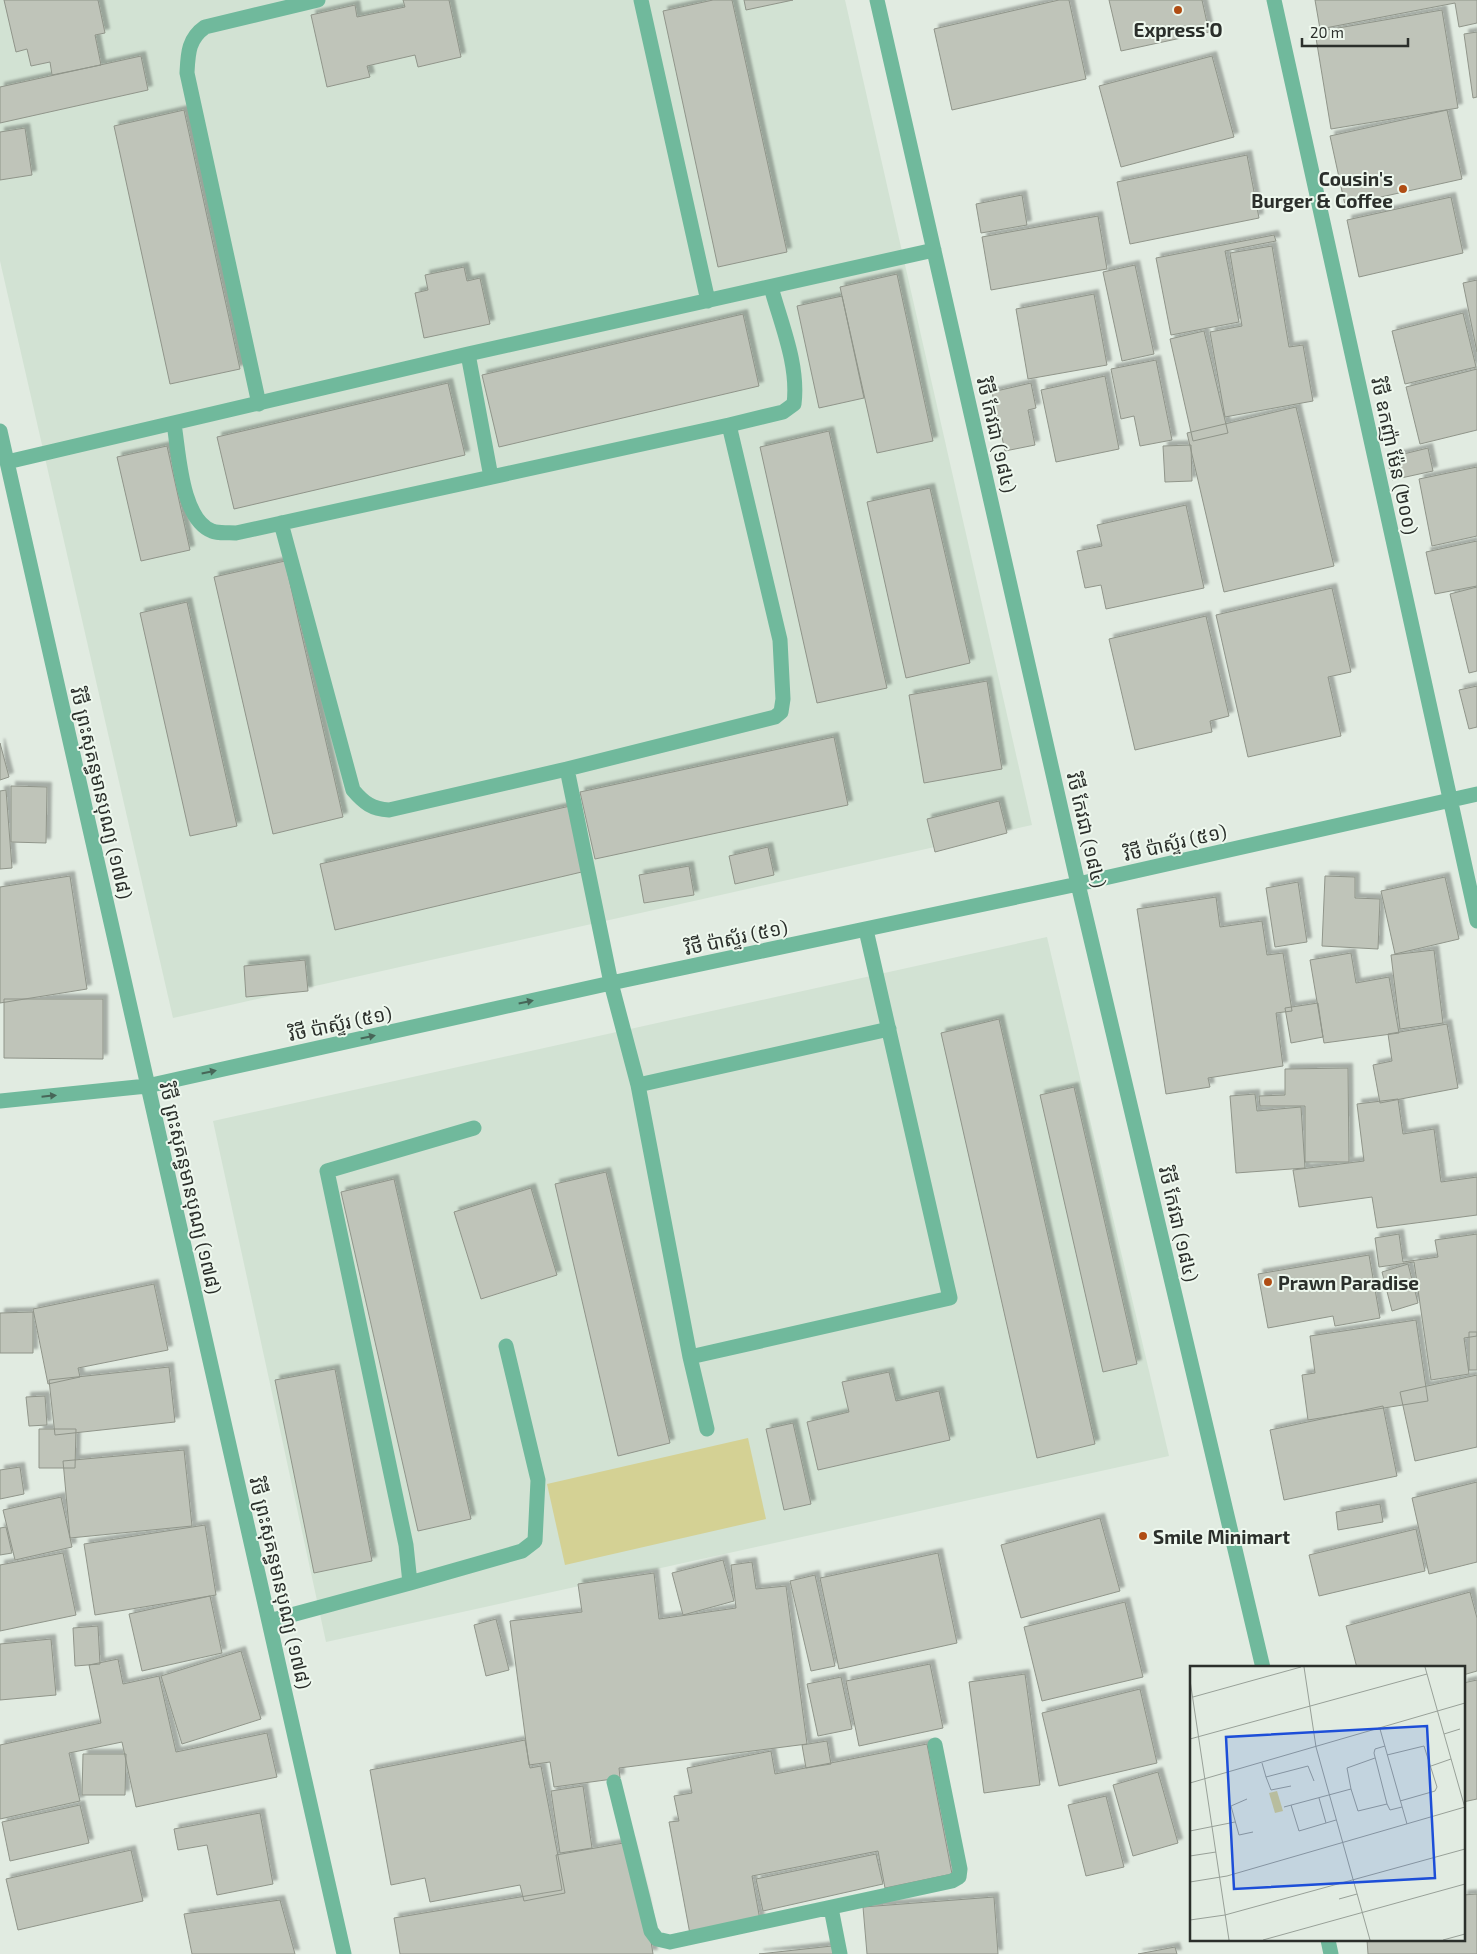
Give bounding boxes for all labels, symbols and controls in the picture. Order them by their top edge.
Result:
marker: Express'O [1172,4,1184,16]
scale bar [1302,15,1408,47]
place label: Express'O [1133,18,1223,41]
text: 20 m [1310,23,1344,41]
place label: Cousin's Burger & Coffee [1251,167,1393,212]
marker: Cousin's Burger & Coffee [1397,183,1409,195]
street label: វិថី កែវជា (១៨៤) [972,374,1021,495]
street label: វិថី ឧកញ៉ា ម៉ែន (២០០) [1366,375,1423,537]
street label: វិថី ព្រះសុគន្ធមានបុណ្យ (១៧៨) [64,684,138,902]
street label: វិថី កែវជា (១៨៤) [1062,769,1111,890]
street label: វិថី ប៉ាស្ទ័រ (៥១) [1121,819,1229,867]
street label: វិថី ប៉ាស្ទ័រ (៥១) [682,915,790,961]
one-way arrow [519,998,534,1006]
street label: វិថី ប៉ាស្ទ័រ (៥១) [286,1001,394,1047]
one-way arrow [360,1033,375,1041]
one-way arrow [201,1068,217,1076]
street label: វិថី ព្រះសុគន្ធមានបុណ្យ (១៧៨) [153,1079,227,1297]
one-way arrow [41,1092,57,1100]
street label: វិថី កែវជា (១៨៤) [1154,1163,1203,1284]
place label: Prawn Paradise [1278,1271,1419,1294]
marker: Prawn Paradise [1262,1276,1274,1288]
street label: វិថី ព្រះសុគន្ធមានបុណ្យ (១៧៨) [243,1474,317,1692]
place label: Smile Minimart [1153,1525,1290,1548]
marker: Smile Minimart [1137,1530,1149,1542]
inset map [1190,1666,1464,1942]

